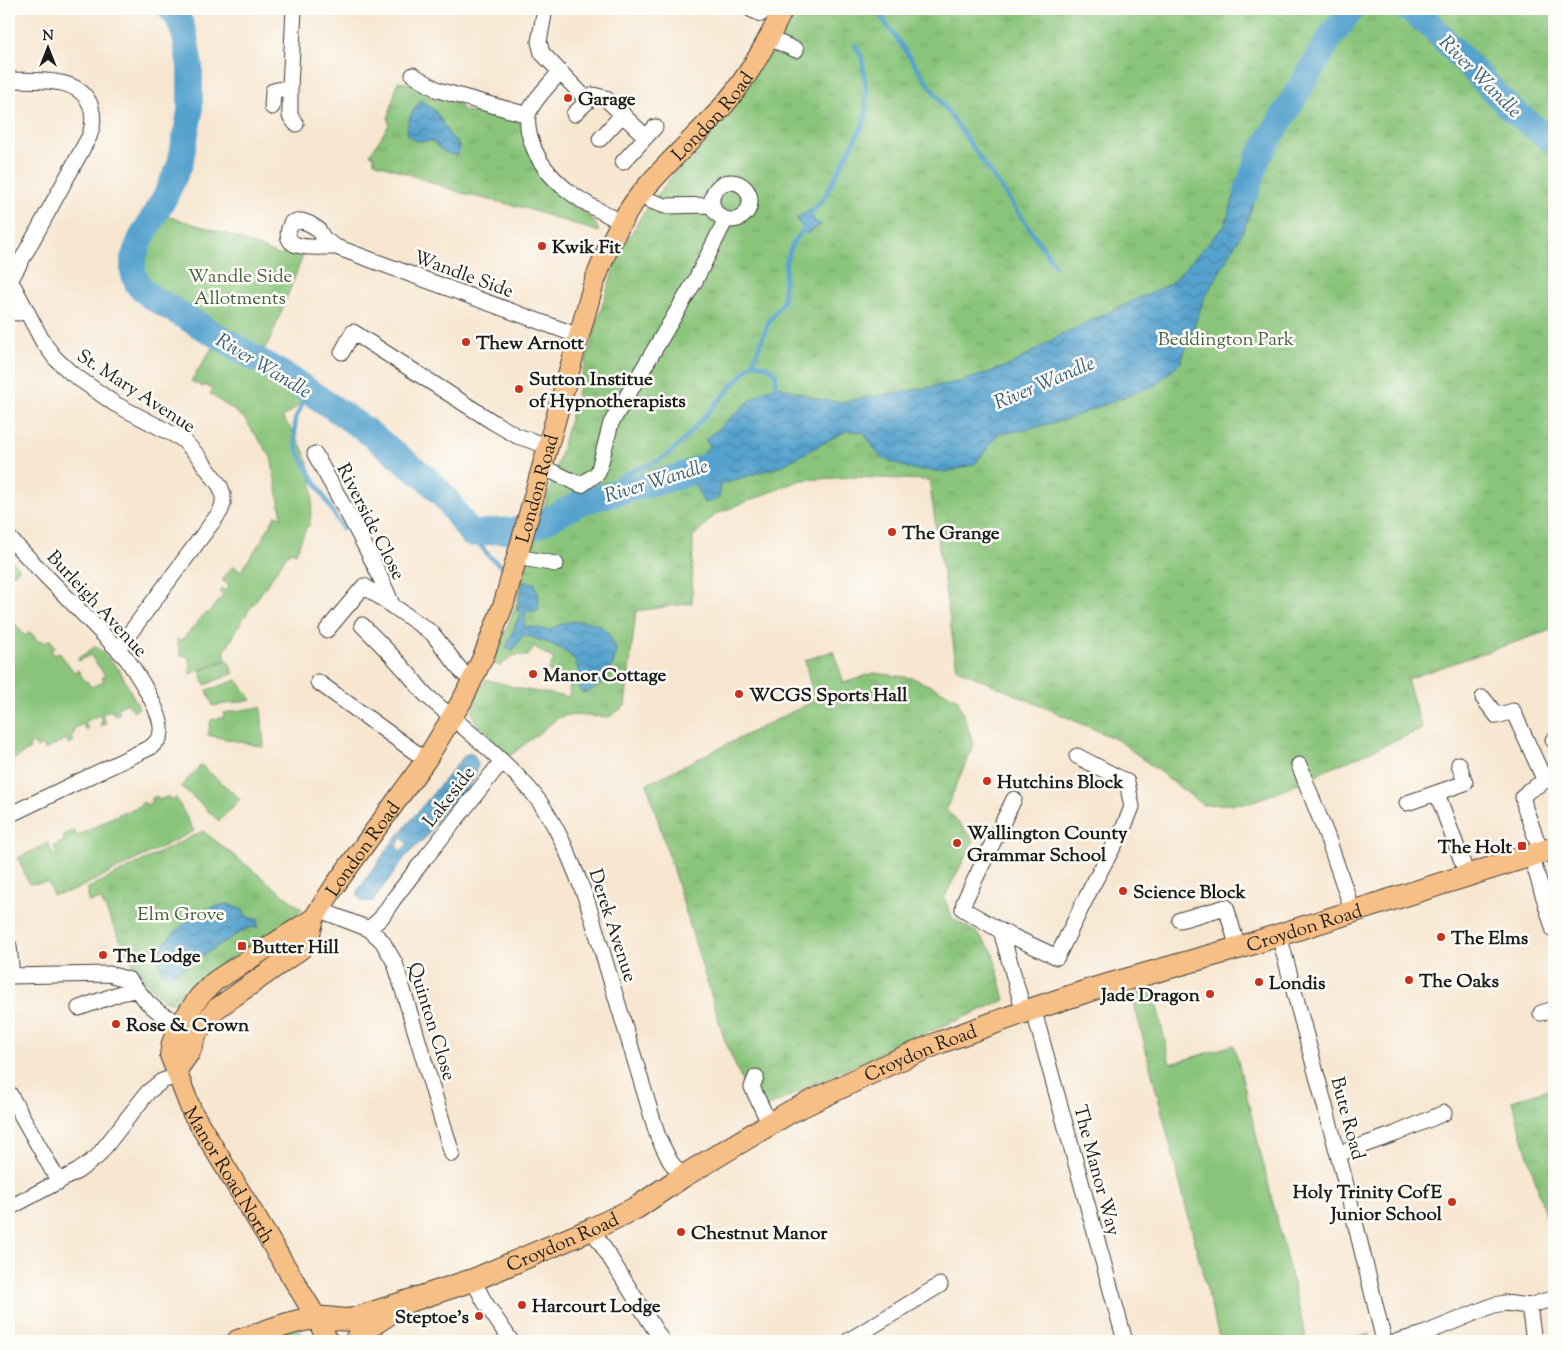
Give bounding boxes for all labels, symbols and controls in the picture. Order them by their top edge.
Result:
north arrow [22,22,72,72]
text: N [42,27,54,47]
water label: River Wandle [1431,30,1527,126]
street label: London Road [666,67,761,168]
place label: Garage [578,87,636,114]
marker: Garage [562,92,574,104]
place label: Kwik Fit [552,235,621,262]
marker: Kwik Fit [536,240,548,252]
street label: Wandle Side [409,245,517,306]
park label: Wandle Side Allotments [188,264,292,313]
water label: River Wandle [209,327,316,407]
park label: Beddington Park [1158,327,1295,354]
place label: Thew Arnott [476,331,584,358]
marker: Thew Arnott [460,336,472,348]
street label: St. Mary Avenue [71,344,200,441]
water label: River Wandle [990,350,1100,419]
place label: Sutton Institue of Hypnotherapists [529,367,686,416]
marker: Sutton Institue of Hypnotherapists [513,383,525,395]
street label: London Road [510,431,567,546]
water label: River Wandle [601,453,712,512]
street label: Riverside Close [329,459,411,585]
place label: The Grange [902,521,1000,548]
marker: The Grange [886,526,898,538]
street label: Burleigh Avenue [40,545,153,664]
place label: Manor Cottage [543,663,667,690]
marker: Manor Cottage [527,668,539,680]
place label: WCGS Sports Hall [749,683,908,710]
marker: WCGS Sports Hall [733,688,745,700]
street label: Lakeside [417,761,483,834]
place label: Hutchins Block [997,770,1124,797]
marker: Hutchins Block [981,775,993,787]
street label: London Road [320,796,408,903]
place label: Wallington County Grammar School [967,821,1128,870]
place label: The Holt [1438,835,1512,862]
marker: Wallington County Grammar School [951,837,963,849]
marker: The Holt [1516,840,1528,852]
street label: Derek Avenue [581,866,643,986]
place label: Science Block [1133,880,1246,907]
marker: Science Block [1117,885,1129,897]
street label: Croydon Road [1243,898,1366,960]
park label: Elm Grove [137,902,225,929]
place label: The Elms [1451,926,1529,953]
marker: The Elms [1435,931,1447,943]
place label: Butter Hill [252,935,340,962]
marker: Butter Hill [236,940,248,952]
place label: The Lodge [113,944,201,971]
marker: The Lodge [97,949,109,961]
street label: Quinton Close [400,959,461,1084]
place label: The Oaks [1419,969,1500,996]
place label: Londis [1269,971,1326,998]
marker: The Oaks [1403,974,1415,986]
marker: Londis [1253,976,1265,988]
place label: Jade Dragon [1099,983,1201,1010]
marker: Jade Dragon [1204,988,1216,1000]
place label: Rose & Crown [126,1013,250,1040]
marker: Rose & Crown [110,1018,122,1030]
street label: Croydon Road [860,1019,981,1090]
street label: Bute Road [1323,1074,1371,1163]
street label: Manor Road North [176,1102,280,1250]
street label: The Manor Way [1065,1102,1126,1239]
place label: Holy Trinity CofE Junior School [1293,1180,1443,1229]
marker: Holy Trinity CofE Junior School [1446,1196,1458,1208]
street label: Croydon Road [503,1207,624,1280]
place label: Chestnut Manor [691,1221,828,1248]
marker: Chestnut Manor [675,1226,687,1238]
place label: Harcourt Lodge [532,1294,661,1321]
marker: Harcourt Lodge [516,1299,528,1311]
place label: Steptoe's [395,1305,470,1332]
marker: Steptoe's [473,1310,485,1322]

